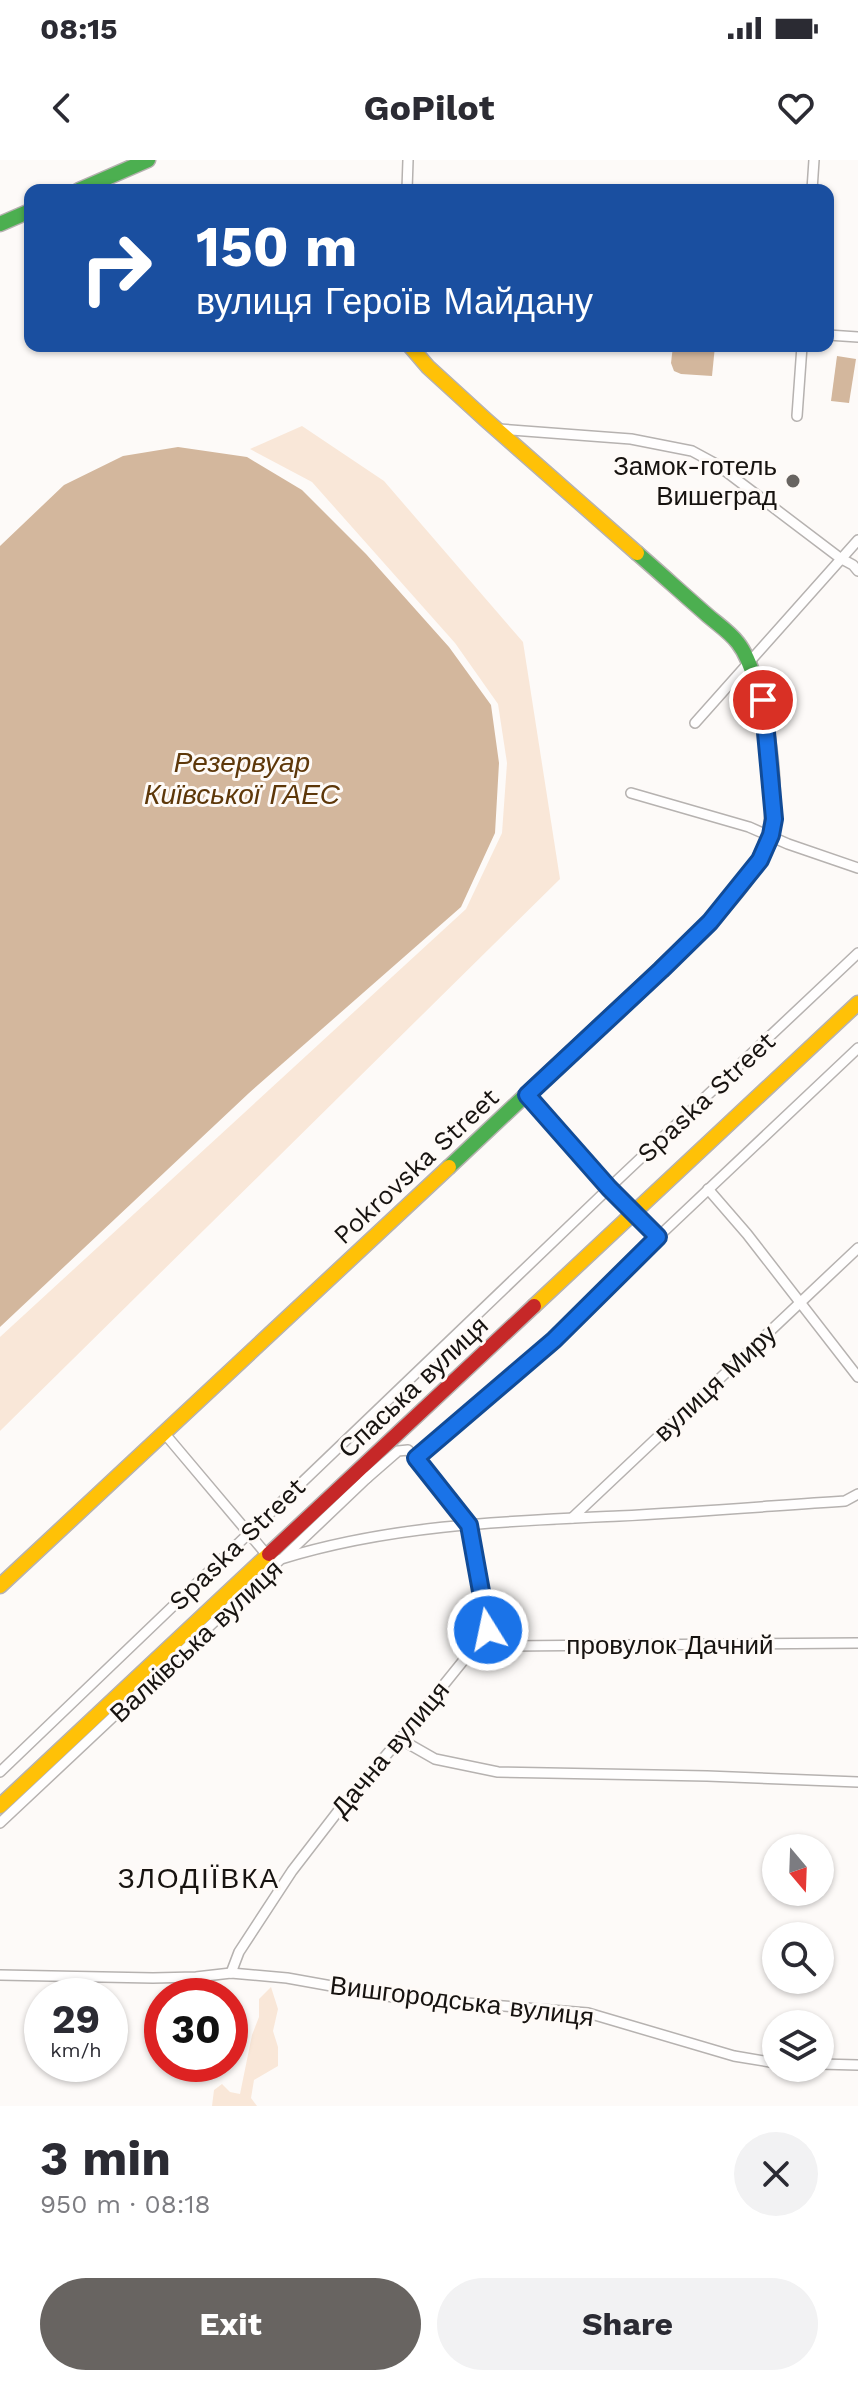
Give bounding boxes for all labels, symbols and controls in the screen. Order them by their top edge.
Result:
text: 08:15 [40,11,118,46]
icon: back [40,86,84,130]
icon: heart [774,86,818,130]
text: GoPilot [364,87,494,129]
text: 150 m [196,214,358,280]
icon: right [64,216,168,320]
text: вулиця Героїв Майдану [196,281,593,323]
place label: Замок-готель Вишеград [613,451,777,511]
marker: Замок-готель Вишеград [784,472,802,490]
pin [729,666,797,734]
icon: arrive [741,678,785,722]
water label: Резервуар Київської ГАЕС [144,746,341,811]
street label: Spaska Street [631,1026,781,1168]
street label: Pokrovska Street [327,1082,505,1250]
street label: Спаська вулиця [332,1310,494,1464]
street label: вулиця Миру [648,1319,782,1447]
street label: Spaska Street [163,1472,311,1616]
street label: Валківська вулиця [104,1554,288,1728]
position arrow [446,1588,530,1672]
street label: провулок Дачний [566,1630,774,1660]
street label: Дачна вулиця [325,1675,455,1823]
north arrow [762,1834,834,1906]
map controls [762,1834,834,2082]
district label: ЗЛОДІЇВКА [118,1862,280,1895]
button: search [762,1922,834,1994]
street label: Вишгородська вулиця [328,1970,596,2032]
speed limit sign: 30 [144,1978,248,2082]
text: 29 [52,1996,100,2043]
button: layers [762,2010,834,2082]
text: km/h [50,2038,102,2062]
text: 3 min [40,2130,171,2187]
button: close [734,2132,818,2216]
text: 950 m · 08:18 [40,2189,211,2219]
button: Exit [40,2278,421,2370]
button: Share [437,2278,818,2370]

